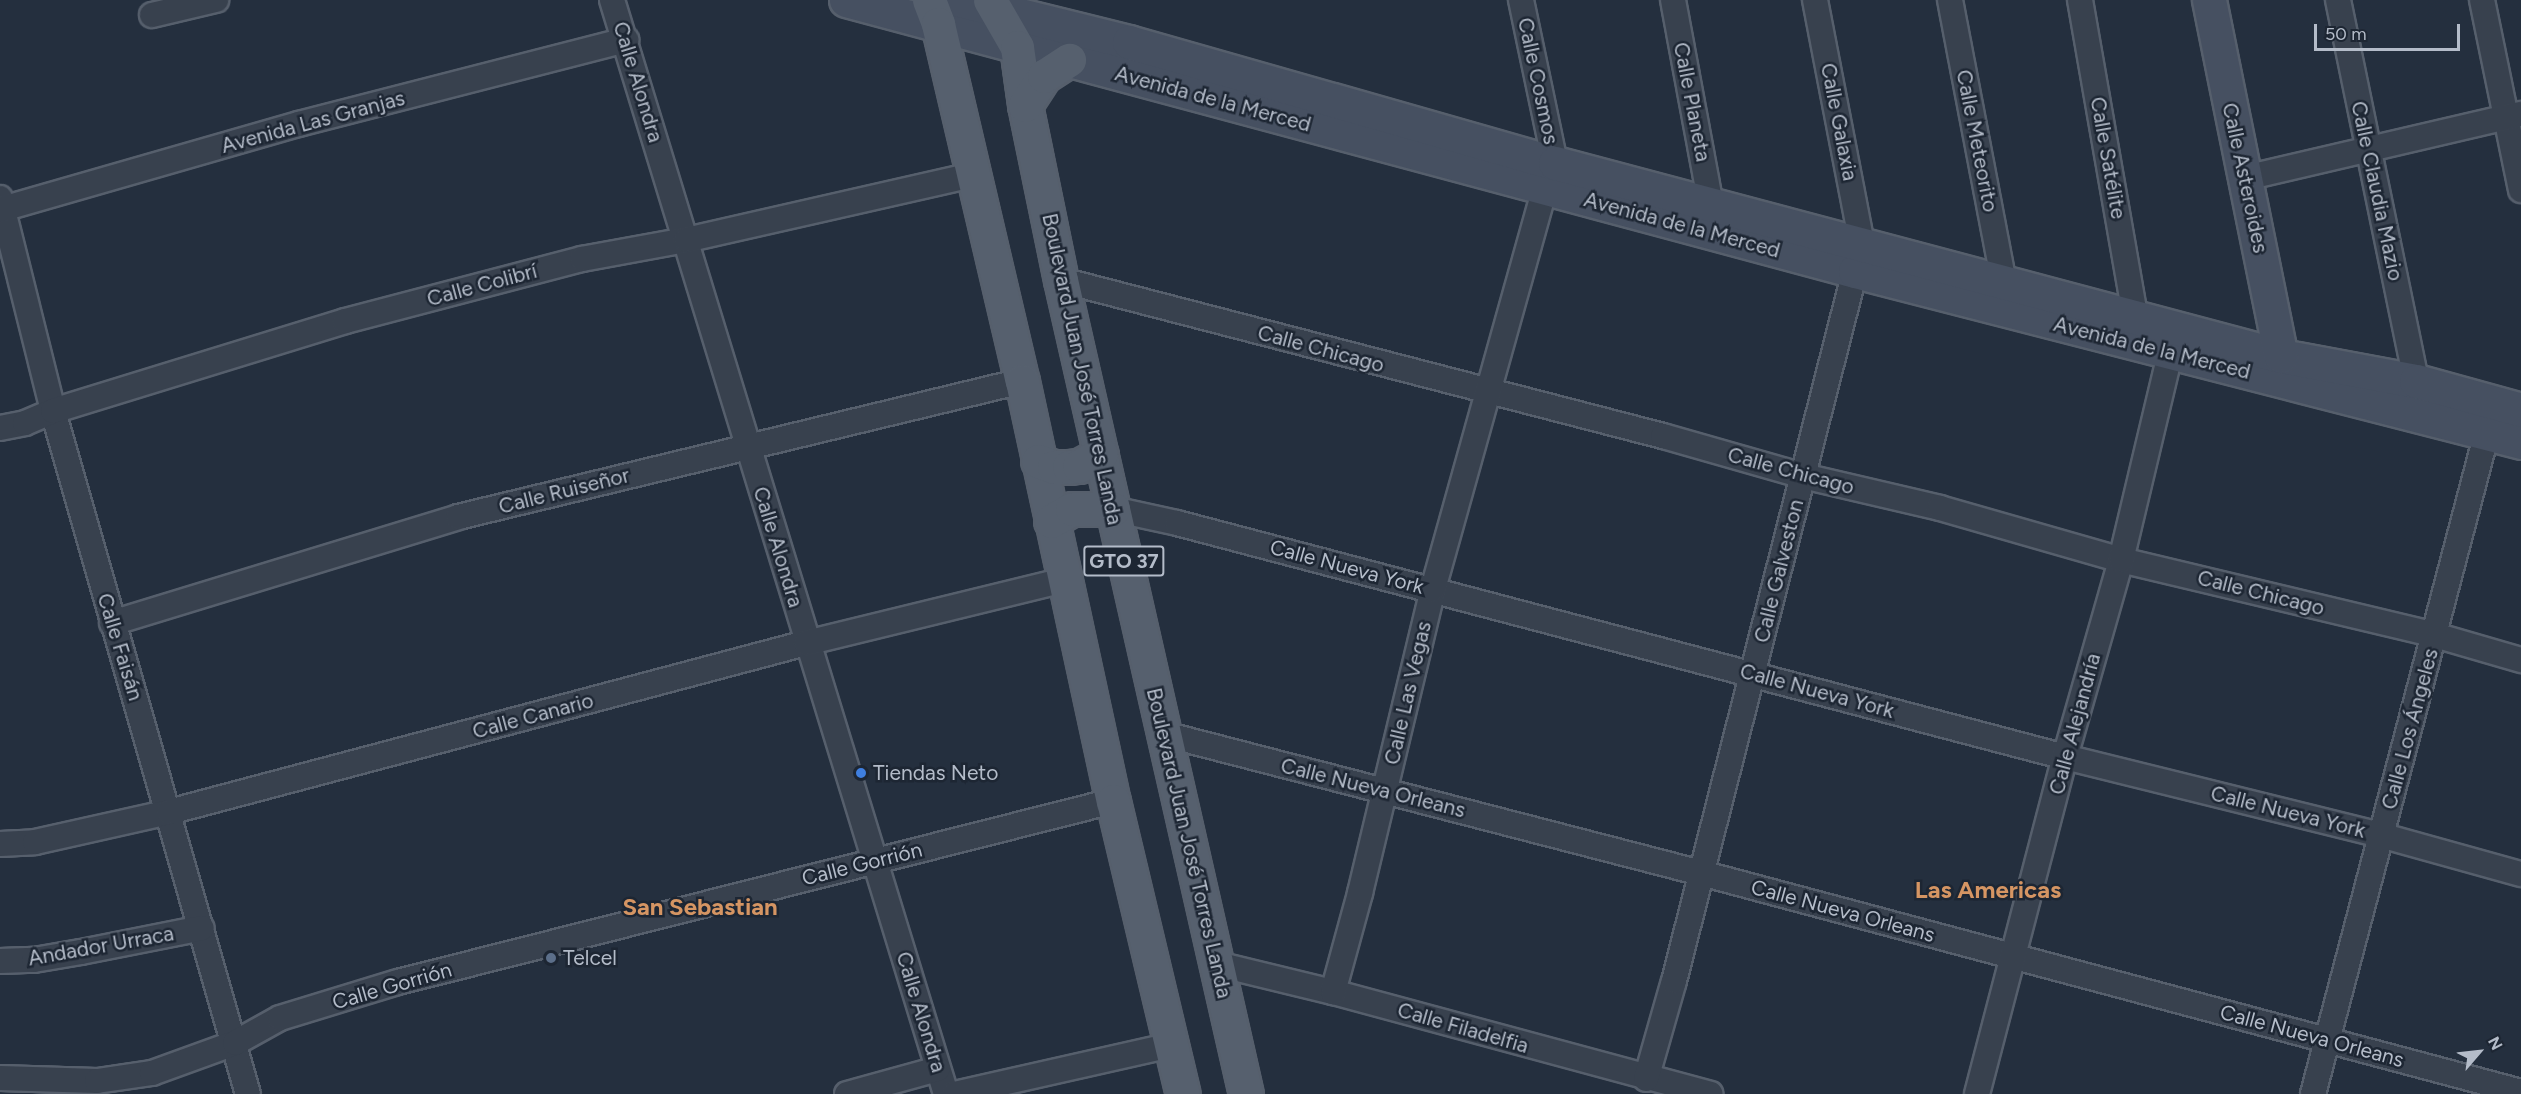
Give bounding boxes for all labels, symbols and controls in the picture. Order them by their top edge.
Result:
scale bar [2317,12,2462,50]
street label: Calle Cosmos [1512,15,1564,147]
street label: Calle Alondra [608,19,668,145]
text: 50 m [2325,23,2367,45]
street label: Calle Planeta [1668,40,1716,164]
street label: Avenida de la Merced [1112,61,1314,137]
street label: Calle Galaxia [1815,61,1863,183]
street label: Calle Meteorito [1951,68,2003,214]
street label: Avenida Las Granjas [218,85,408,159]
street label: Calle Satélite [2085,95,2131,221]
street label: Calle Claudia Mazio [2346,99,2408,283]
street label: Calle Asteroides [2217,101,2273,255]
street label: Avenida de la Merced [1581,187,1783,263]
street label: Boulevard Juan José Torres Landa [1037,211,1127,527]
street label: Calle Colibrí [424,258,540,312]
street label: Avenida de la Merced [2051,311,2253,385]
street label: Calle Chicago [1255,320,1387,378]
street label: Calle Chicago [1725,442,1857,500]
street label: Calle Ruiseñor [496,463,632,519]
street label: Calle Alondra [748,484,808,610]
street label: Calle Galveston [1749,497,1809,645]
street label: Calle Nueva York [1267,534,1427,600]
road number: GTO 37 [1082,544,1166,578]
street label: Calle Chicago [2195,565,2327,621]
street label: Calle Faisán [92,590,148,704]
street label: Calle Las Vegas [1379,619,1437,767]
street label: Calle Los Ángeles [2376,646,2444,812]
street label: Calle Alejandría [2044,651,2106,797]
street label: Calle Nueva York [1737,658,1897,724]
street label: Boulevard Juan José Torres Landa [1141,685,1237,1001]
street label: Calle Canario [470,688,596,744]
street label: Calle Nueva Orleans [1278,753,1468,823]
place label: Tiendas Neto [873,760,998,786]
marker: Tiendas Neto [854,766,868,780]
street label: Calle Nueva York [2208,781,2368,843]
street label: Calle Gorrión [799,837,925,891]
street label: Calle Nueva Orleans [1748,874,1938,948]
district label: Las Americas [1915,876,2061,904]
district label: San Sebastian [622,893,778,921]
street label: Andador Urraca [26,921,176,971]
place label: Telcel [563,945,617,971]
street label: Calle Alondra [891,949,951,1075]
marker: Telcel [544,951,558,965]
street label: Calle Gorrión [329,957,455,1015]
street label: Calle Filadelfia [1395,997,1531,1059]
street label: Calle Nueva Orleans [2217,999,2407,1073]
north arrow [2449,1022,2509,1082]
text: N [2484,1033,2507,1053]

